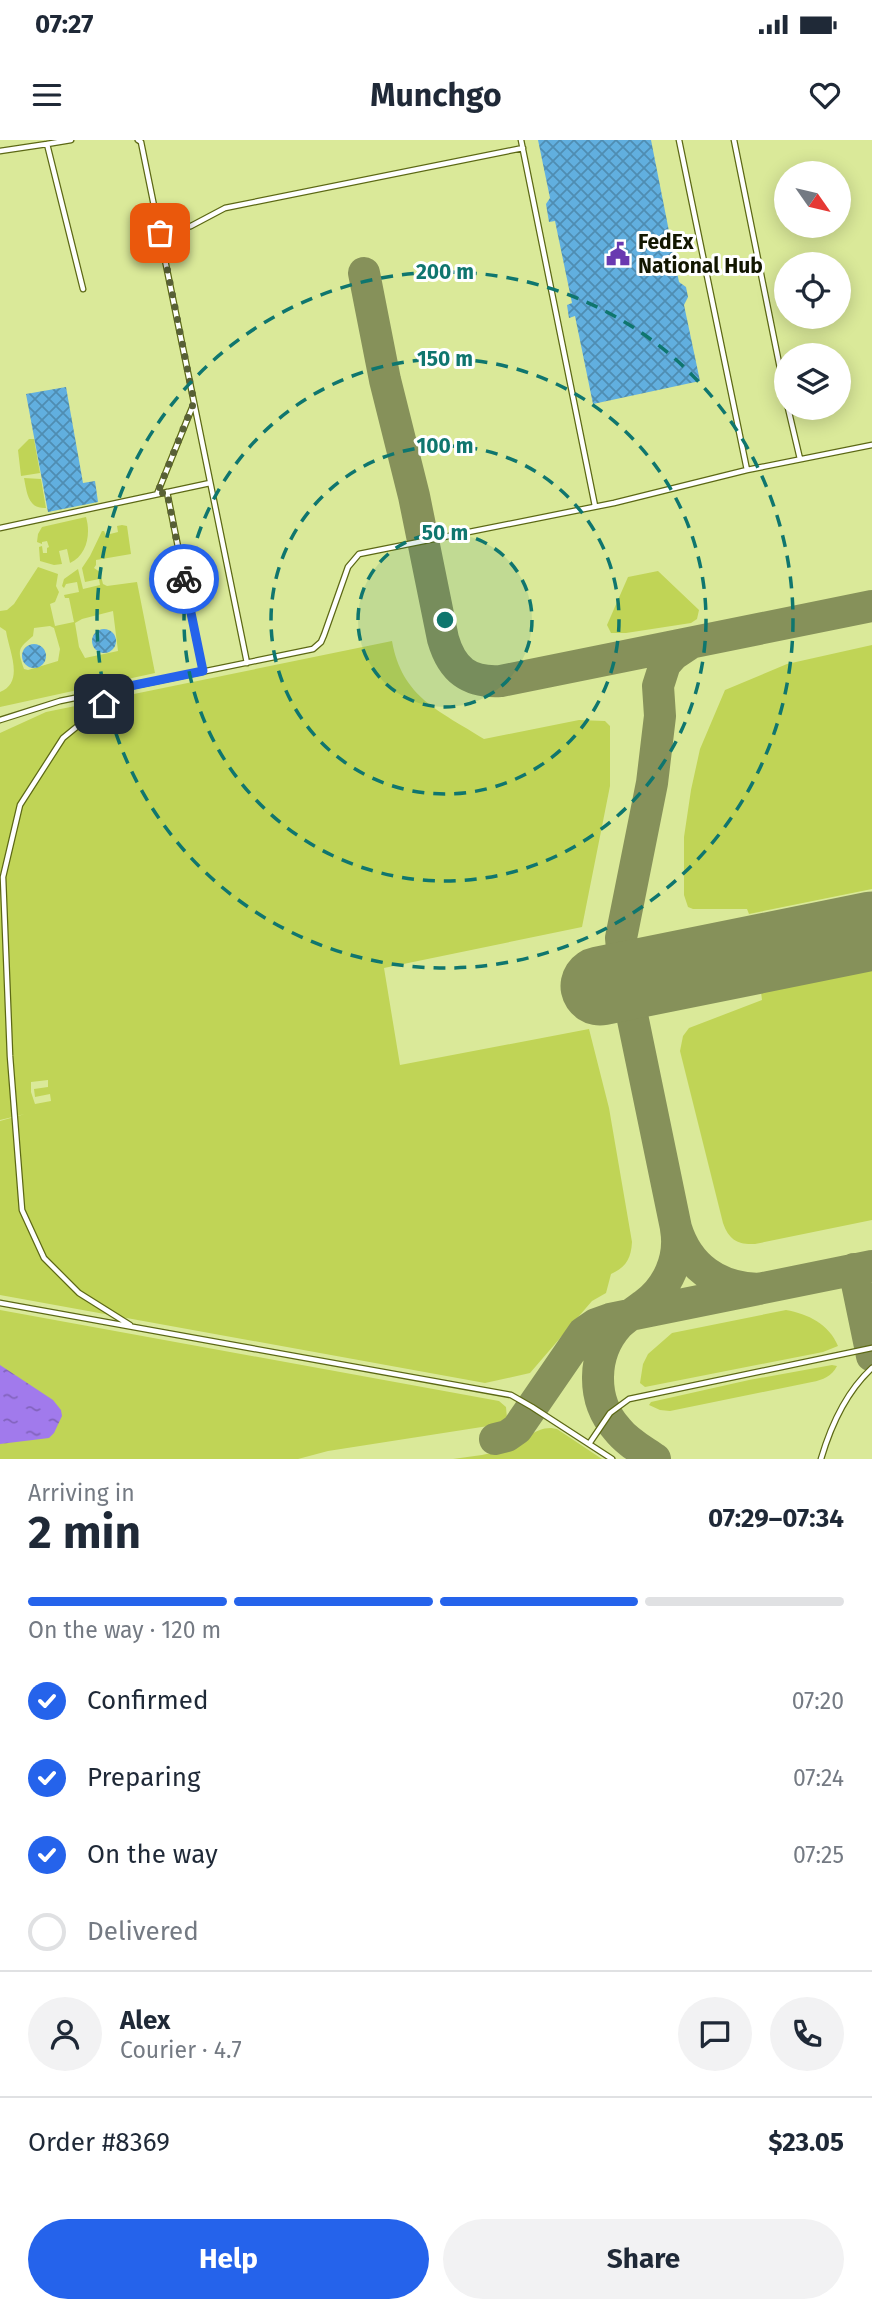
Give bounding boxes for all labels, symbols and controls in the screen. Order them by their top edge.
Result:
text: 07:27 [35,9,93,40]
icon: menu [28,76,66,114]
text: Munchgo [370,76,502,114]
icon: heart [806,76,844,114]
north arrow [774,161,850,238]
map controls [774,161,851,420]
pin [130,203,190,263]
icon: bag [141,214,179,252]
place label: FedEx National Hub [638,229,763,279]
public building icon: FedEx National Hub [604,240,632,268]
button: locate [774,252,851,329]
text: 200 m [416,259,474,285]
button: layers [774,343,851,420]
text: 150 m [417,346,473,372]
text: 100 m [416,433,474,459]
text: 50 m [422,520,468,546]
courier [149,544,219,614]
icon: bike [165,560,203,598]
centre of rings [433,608,457,632]
pin [74,674,134,734]
icon: home [85,685,123,723]
text: Arriving in [28,1479,135,1507]
text: 07:29–07:34 [708,1503,844,1534]
text: 2 min [28,1505,141,1560]
text: On the way · 120 m [28,1616,221,1644]
icon: check [28,1682,66,1720]
text: Confirmed [87,1685,208,1716]
text: 07:20 [792,1687,844,1715]
icon: check [28,1759,66,1797]
text: Preparing [87,1762,200,1793]
text: 07:24 [793,1764,844,1792]
icon: check [28,1836,66,1874]
text: On the way [87,1839,218,1870]
text: 07:25 [793,1841,844,1869]
text: Delivered [87,1916,199,1947]
button: person [28,1997,102,2071]
button: chat [678,1997,752,2071]
button: phone [770,1997,844,2071]
text: Alex [120,2005,170,2036]
text: Courier · 4.7 [120,2036,242,2064]
text: Order #8369 [28,2127,170,2158]
text: $23.05 [768,2127,844,2158]
button: Help [28,2219,429,2299]
button: Share [443,2219,844,2299]

